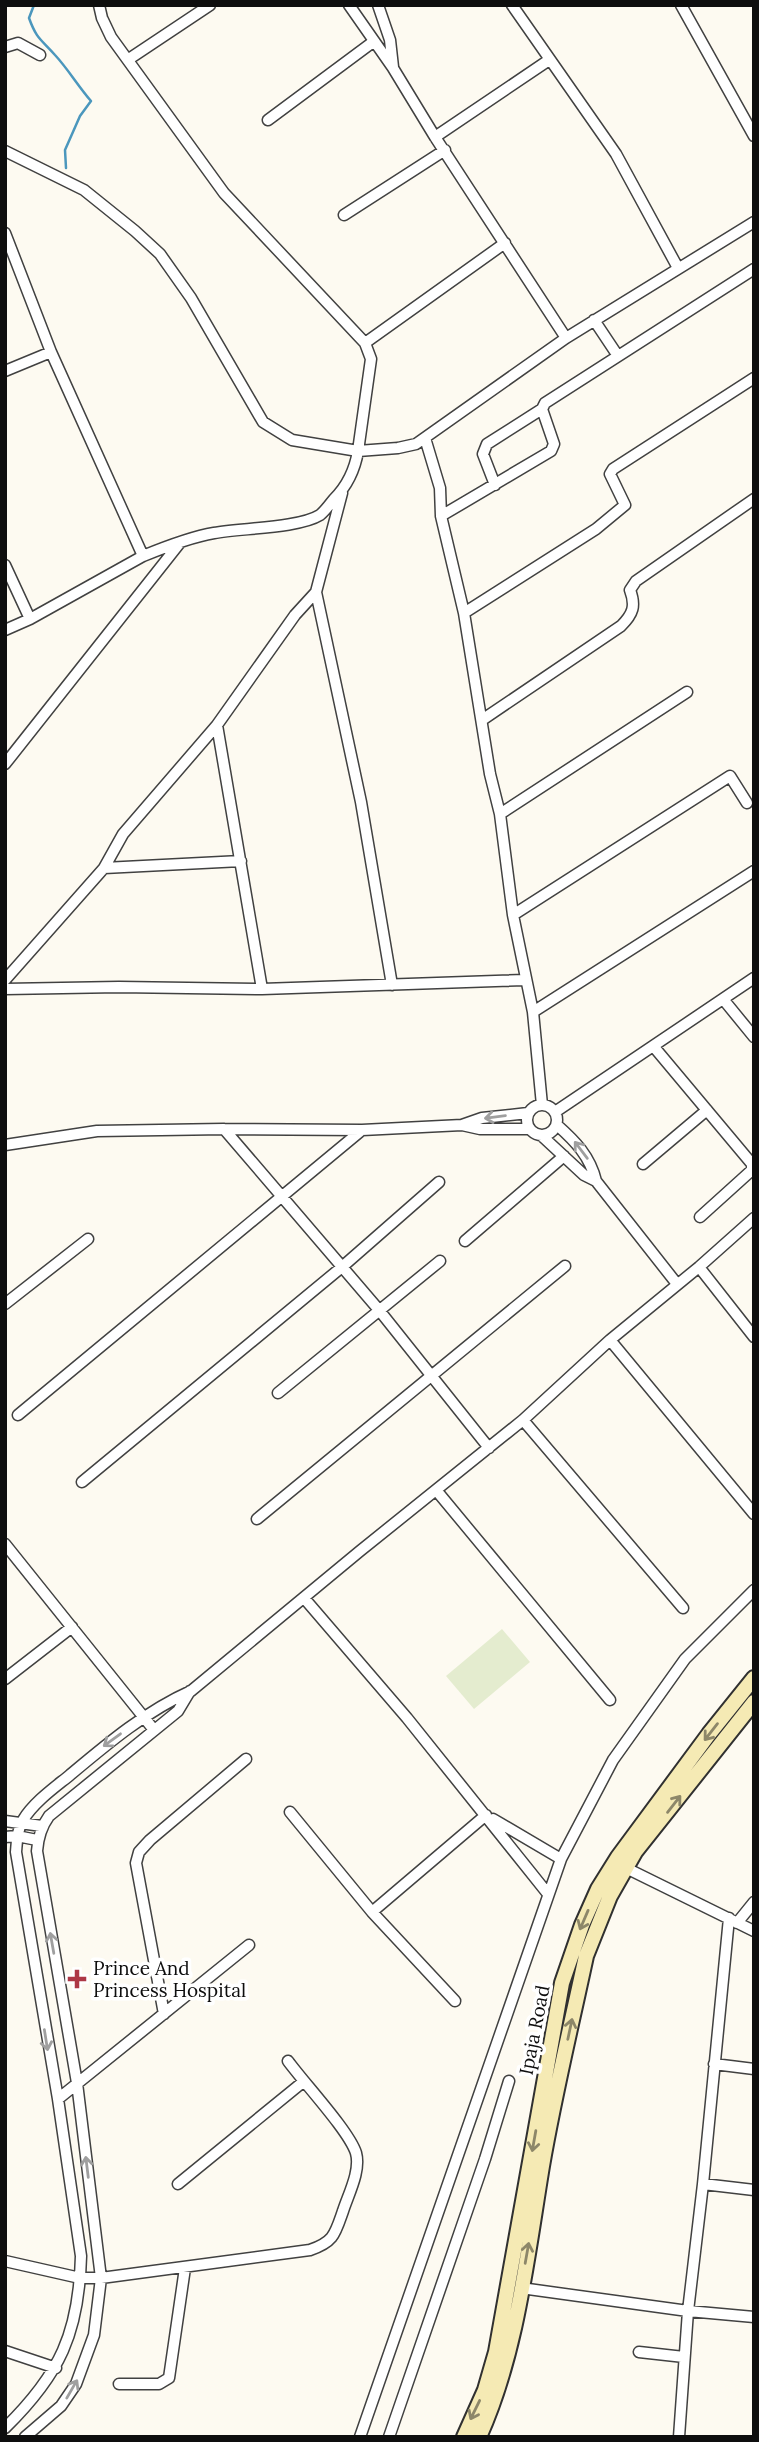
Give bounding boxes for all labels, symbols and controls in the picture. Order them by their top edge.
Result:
one-way arrow [484,1110,506,1123]
one-way arrow [573,1141,588,1160]
one-way arrow [703,1722,718,1740]
one-way arrow [103,1732,122,1747]
one-way arrow [666,1795,681,1813]
one-way arrow [577,1908,590,1930]
one-way arrow [45,1932,59,1955]
place label: Prince And Princess Hospital [93,1956,246,2002]
marker: Prince And Princess Hospital [67,1969,87,1989]
street label: Ipaja Road [514,1983,554,2077]
one-way arrow [564,2018,578,2041]
one-way arrow [40,2028,53,2051]
one-way arrow [526,2129,540,2152]
one-way arrow [81,2157,94,2179]
one-way arrow [521,2242,534,2265]
one-way arrow [65,2379,79,2399]
one-way arrow [467,2399,481,2420]

